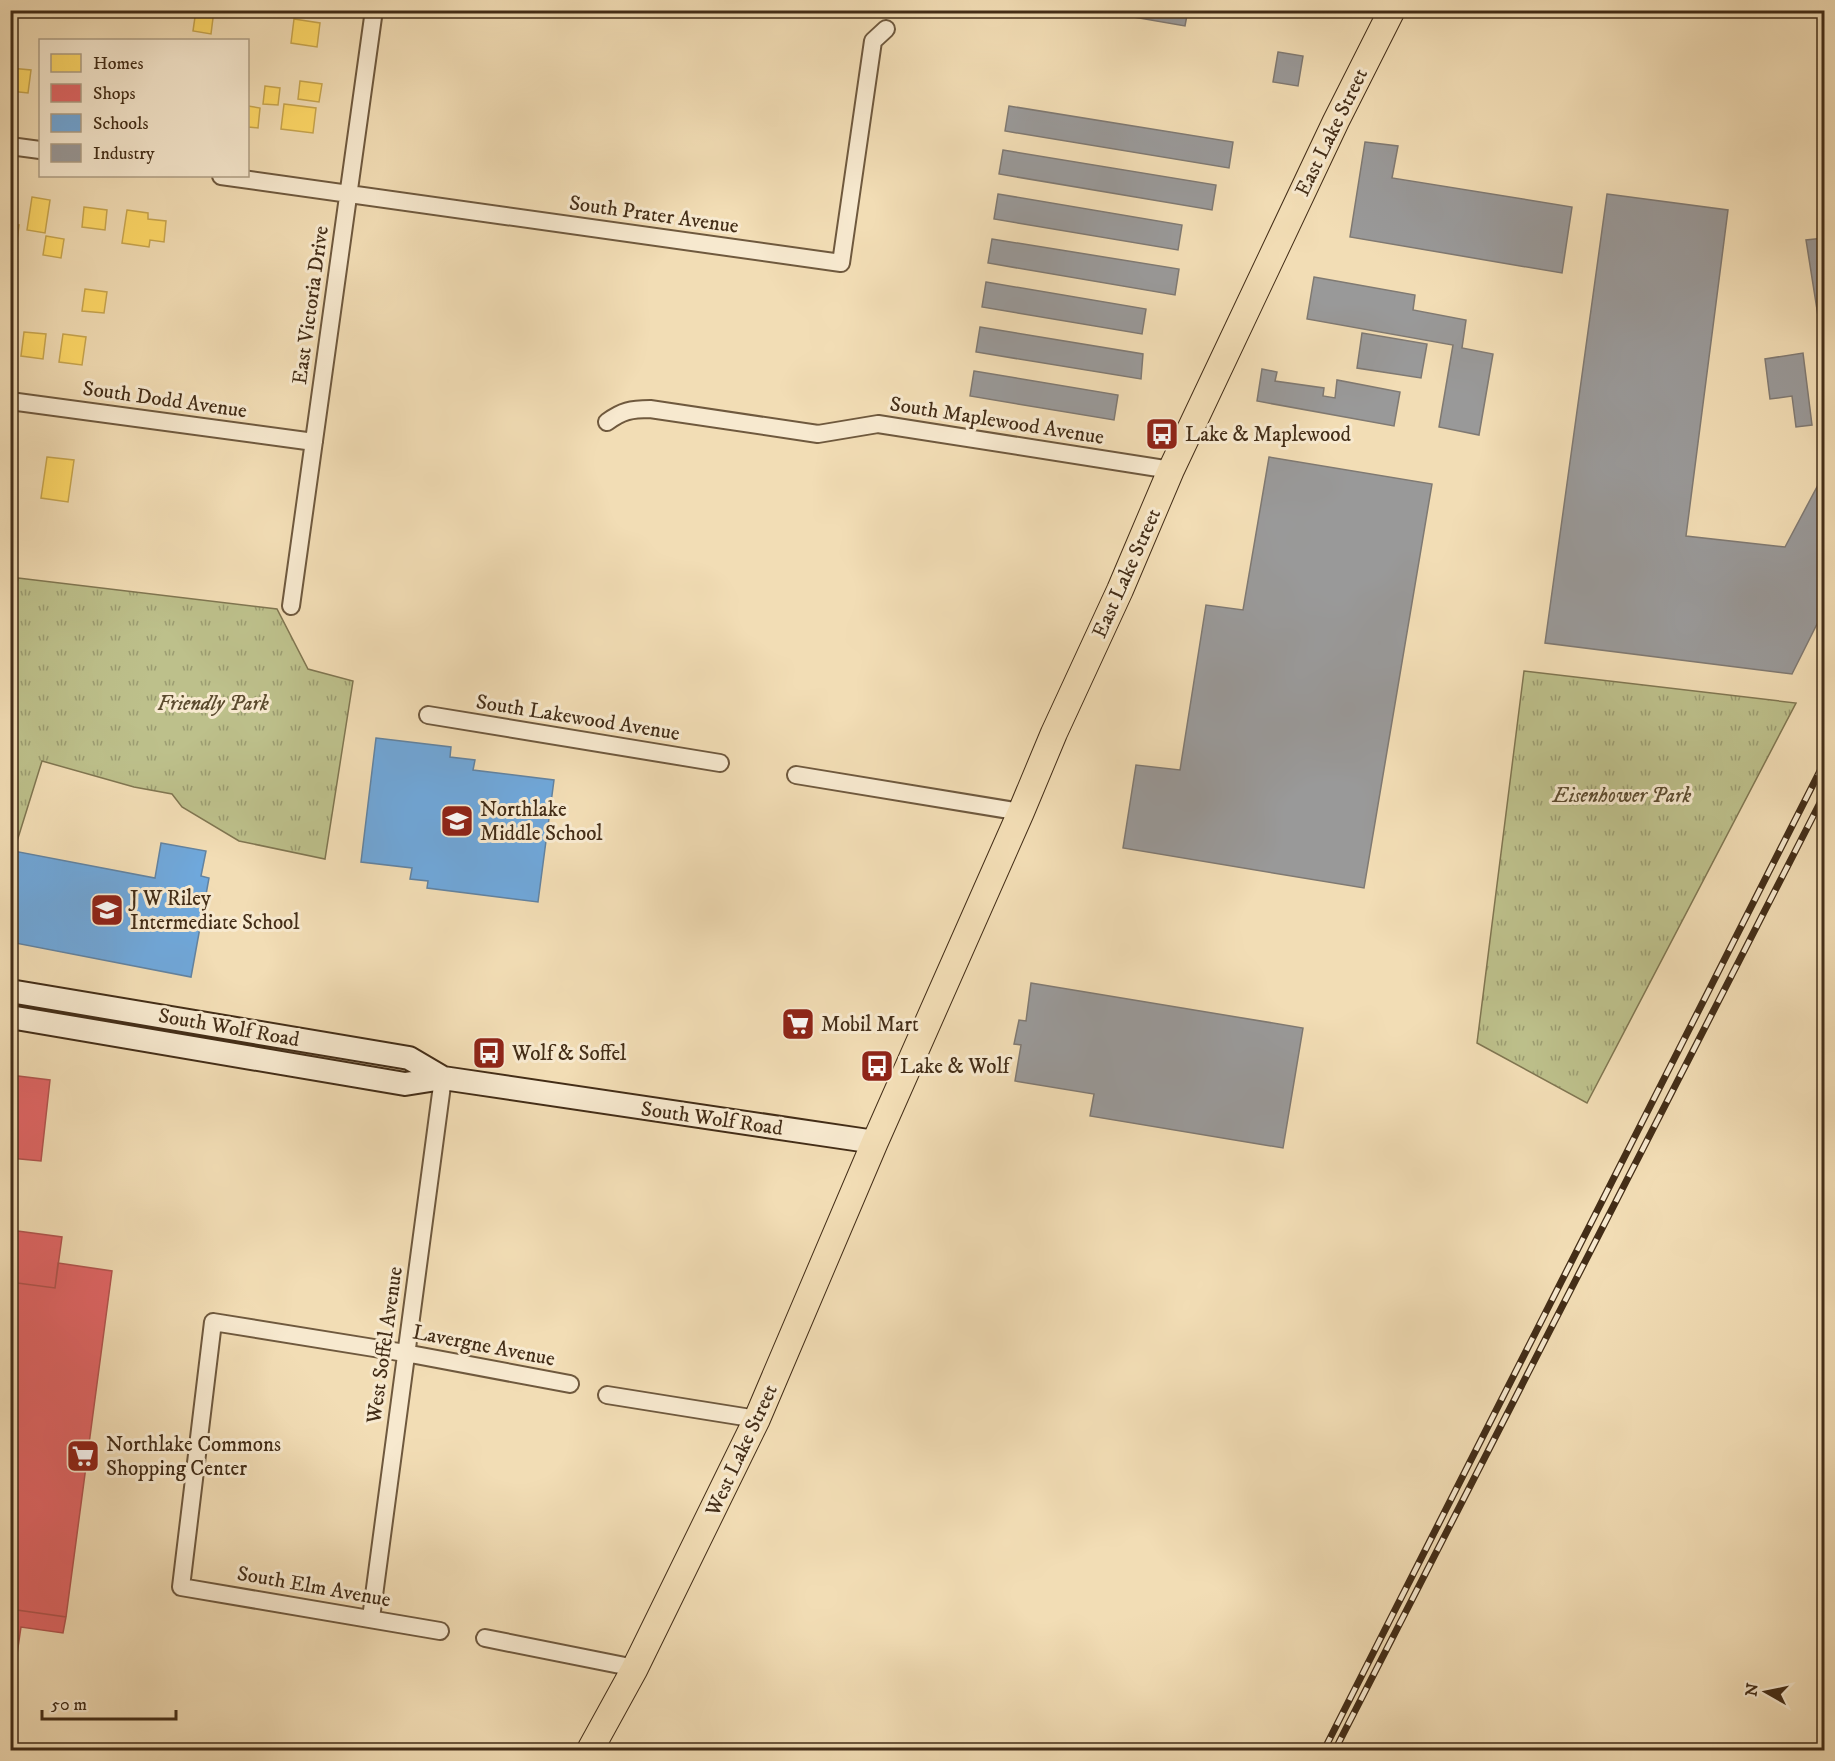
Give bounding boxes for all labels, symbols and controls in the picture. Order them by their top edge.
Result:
legend [39,39,249,177]
text: Homes [93,53,144,75]
street label: East Lake Street [1290,64,1374,201]
text: Shops [93,83,136,105]
text: Schools [93,113,148,135]
text: Industry [93,143,155,165]
street label: South Prater Avenue [567,190,741,240]
street label: East Victoria Drive [287,224,335,386]
street label: South Dodd Avenue [81,376,249,424]
street label: South Maplewood Avenue [888,391,1106,451]
bus stop icon: Lake & Maplewood [1144,416,1180,452]
place label: Lake & Maplewood [1185,422,1351,448]
street label: East Lake Street [1087,504,1167,642]
street label: South Lakewood Avenue [474,689,682,747]
park label: Friendly Park [157,691,269,717]
park label: Eisenhower Park [1552,783,1691,809]
place label: Northlake Middle School [480,797,603,847]
school or university icon: Northlake Middle School [439,803,475,839]
place label: J W Riley Intermediate School [128,886,300,936]
school or university icon: J W Riley Intermediate School [89,892,125,928]
street label: South Wolf Road [156,1003,302,1053]
supermarket icon: Mobil Mart [780,1006,816,1042]
place label: Mobil Mart [821,1012,919,1038]
bus stop icon: Wolf & Soffel [471,1035,507,1071]
place label: Wolf & Soffel [511,1041,627,1067]
bus stop icon: Lake & Wolf [859,1048,895,1084]
place label: Lake & Wolf [900,1054,1013,1080]
street label: South Wolf Road [639,1096,785,1142]
street label: West Soffel Avenue [361,1265,409,1426]
street label: Lavergne Avenue [410,1319,558,1373]
street label: West Lake Street [700,1380,784,1521]
place label: Northlake Commons Shopping Center [106,1432,281,1482]
supermarket icon: Northlake Commons Shopping Center [65,1438,101,1474]
street label: South Elm Avenue [235,1561,393,1613]
north arrow [1736,1662,1796,1722]
text: N [1741,1682,1763,1698]
scale bar [42,1683,176,1721]
text: 50 m [51,1694,87,1716]

